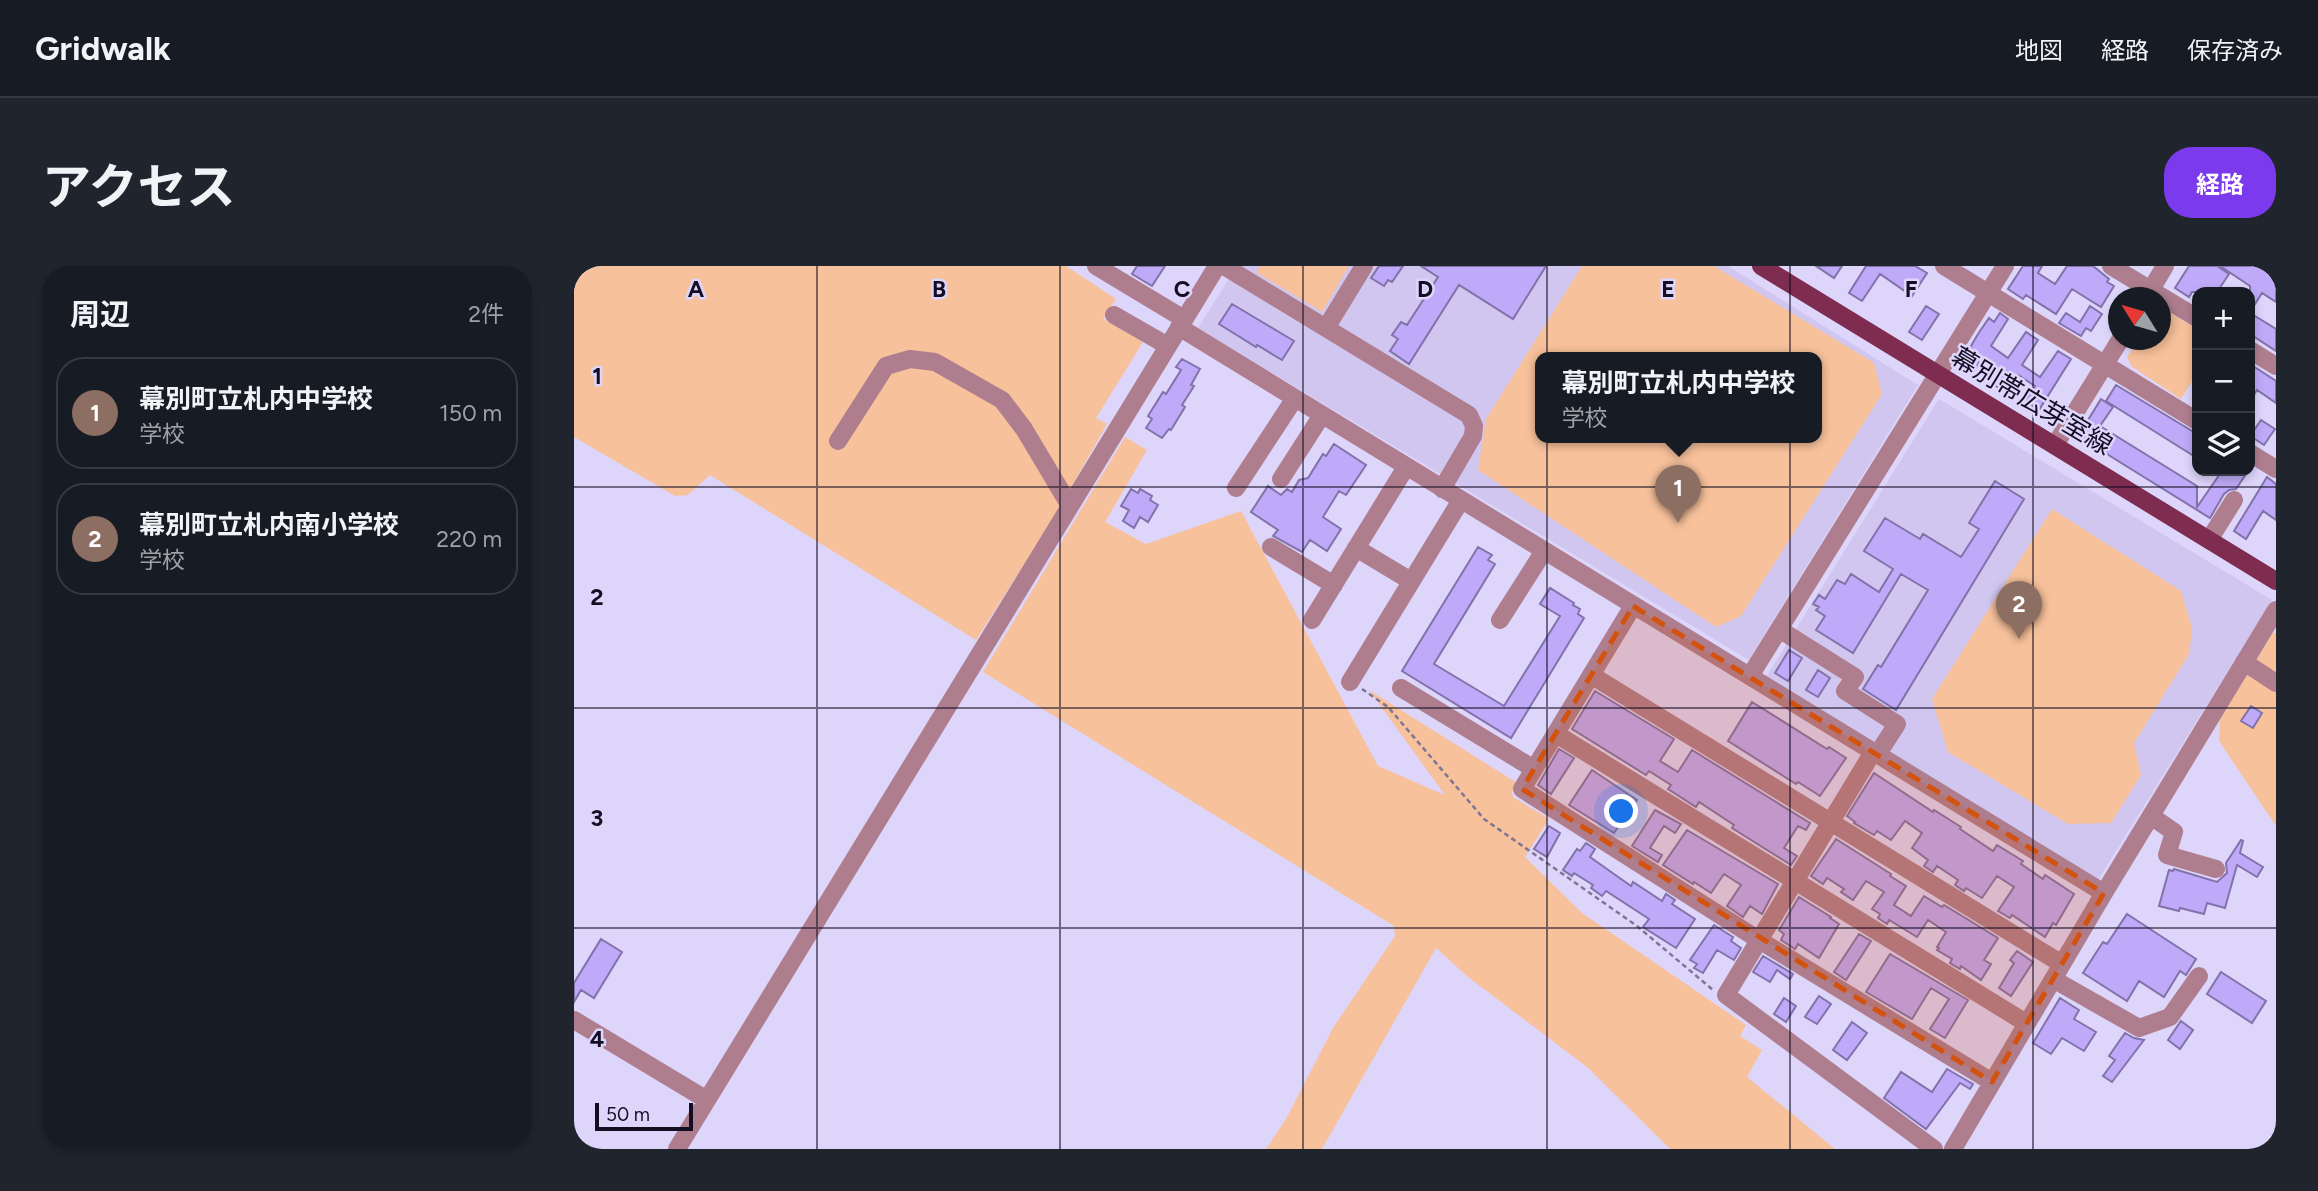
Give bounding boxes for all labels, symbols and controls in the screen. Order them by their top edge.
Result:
text: Gridwalk [35,29,171,68]
text: 地図 [2015,36,2063,65]
text: 経路 [2101,36,2149,65]
text: 保存済み [2187,36,2283,65]
button: 経路 [2164,147,2276,218]
text: アクセス [42,157,236,216]
text: A [688,275,705,303]
text: B [932,275,946,303]
text: C [1174,275,1191,303]
text: D [1417,275,1433,303]
text: E [1661,275,1675,303]
text: F [1905,275,1918,303]
north arrow [2108,287,2171,350]
map controls [2192,287,2255,476]
button: + [2192,287,2255,350]
text: 周辺 [70,296,130,333]
text: 2件 [468,300,504,328]
street label: 幕別帯広芽室線 [1946,340,2118,462]
button: − [2192,350,2255,413]
popup [1535,352,1822,443]
text: 1 [592,362,602,390]
text: 幕別町立札内中学校 [1561,367,1796,399]
text: 幕別町立札内中学校 [139,383,373,415]
text: 1 [90,399,100,427]
text: 150 m [439,399,502,427]
text: 学校 [1561,404,1607,432]
button: layers [2192,413,2255,476]
text: 学校 [139,420,185,448]
pin: 1 [1655,465,1701,523]
text: 幕別町立札内南小学校 [139,509,399,541]
text: 2 [88,525,102,553]
text: 220 m [436,525,502,553]
text: 学校 [139,546,185,574]
pin: 2 [1996,581,2042,639]
text: 2 [590,583,604,611]
your location [1604,794,1638,828]
text: 3 [591,804,603,832]
text: 4 [590,1025,604,1053]
scale bar [595,1100,693,1132]
text: 50 m [606,1103,650,1126]

